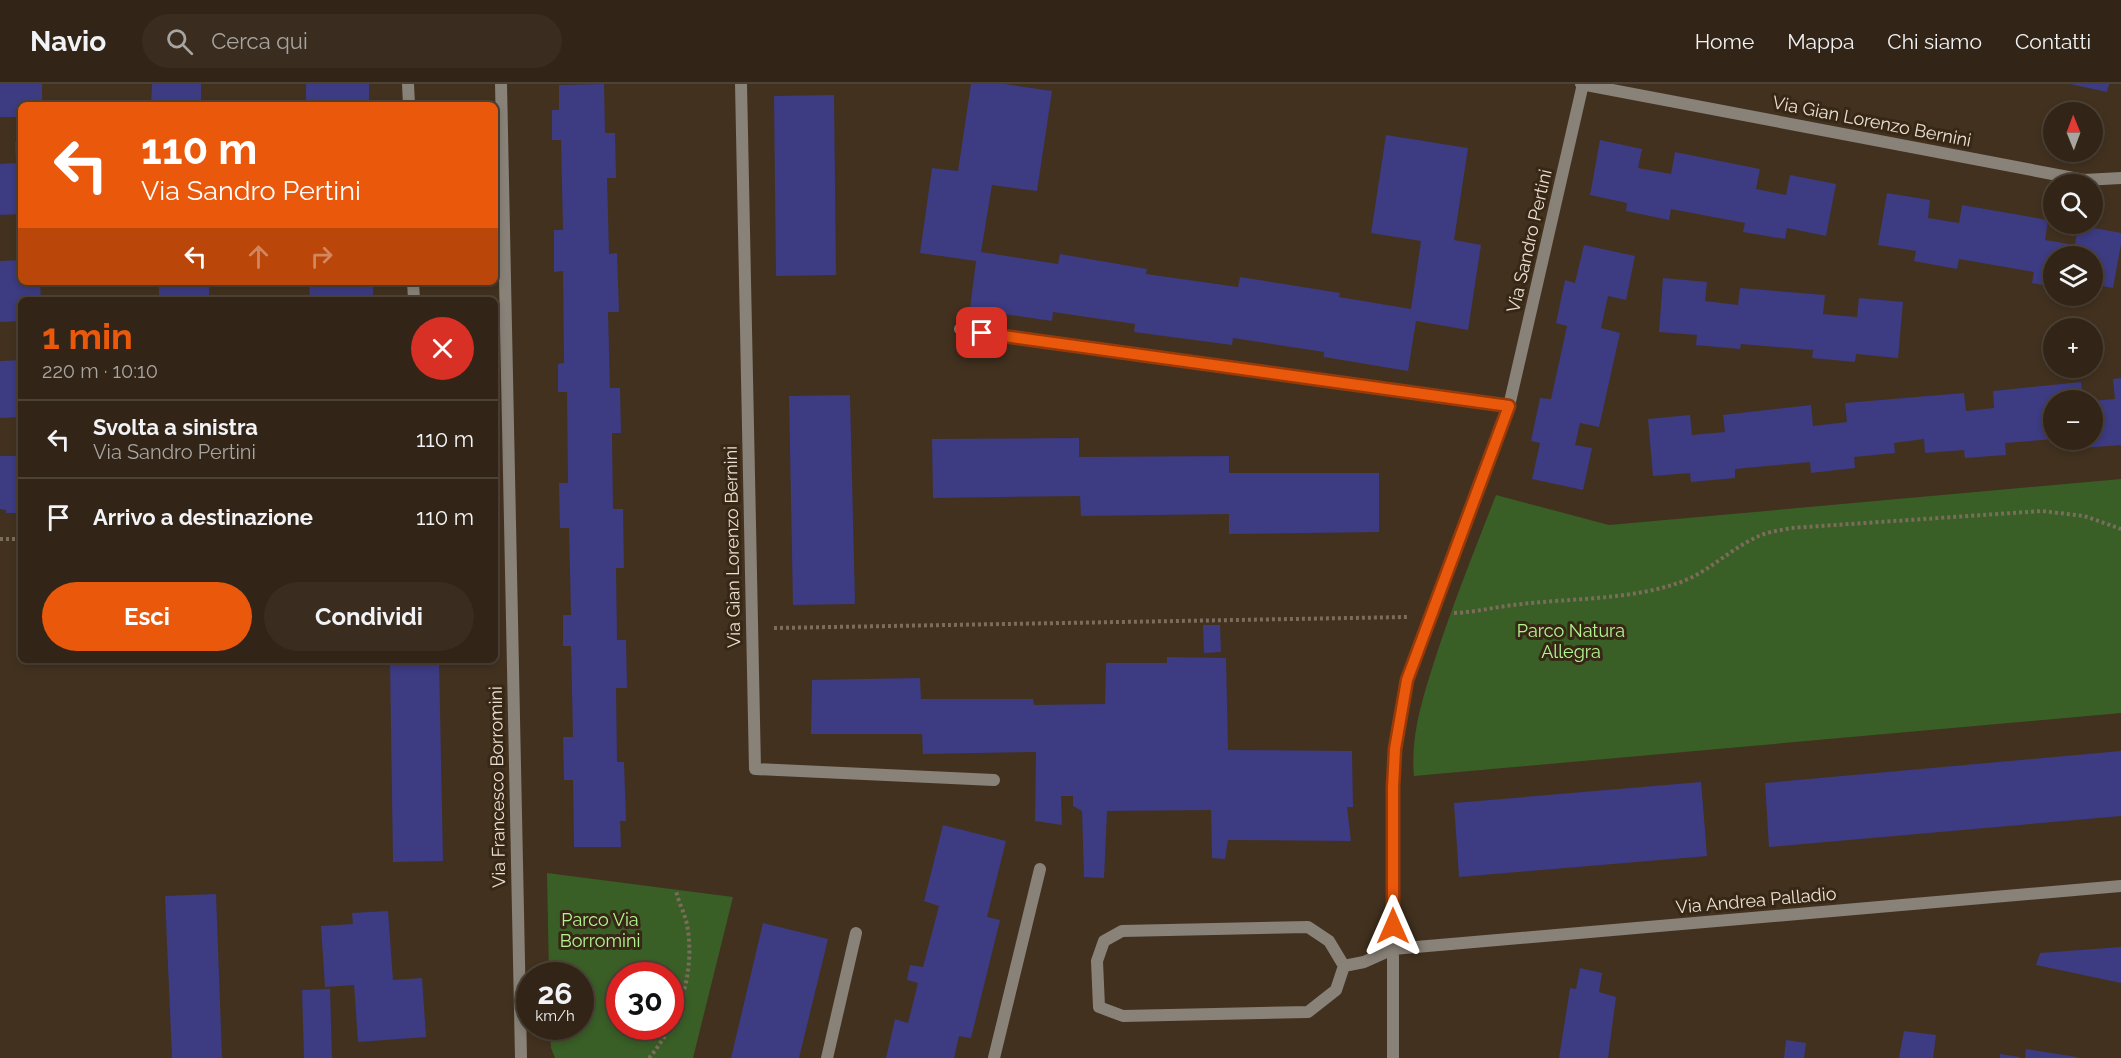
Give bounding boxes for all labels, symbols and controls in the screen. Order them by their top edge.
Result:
search box [142,14,562,68]
text: Navio [30,25,106,58]
icon: search [163,25,196,58]
text: Cerca qui [211,28,308,54]
text: Home [1695,29,1754,54]
text: Mappa [1787,29,1854,54]
text: Chi siamo [1887,29,1982,54]
text: Contatti [2015,29,2091,54]
street label: Via Gian Lorenzo Bernini [1771,91,1973,151]
north arrow [2043,102,2103,162]
map controls [2043,102,2103,450]
text: 110 m [141,125,257,174]
icon: left [42,126,120,204]
street label: Via Sandro Pertini [1502,167,1556,315]
button: search [2043,174,2103,234]
text: Via Sandro Pertini [141,175,361,206]
icon: left [179,240,212,273]
icon: ahead [242,240,275,273]
icon: right [305,240,338,273]
button: layers [2043,246,2103,306]
pin [956,307,1007,358]
text: 1 min [42,315,133,357]
icon: arrive [965,316,998,349]
button: close [411,317,474,380]
button: + [2043,318,2103,378]
text: 220 m · 10:10 [42,359,158,383]
button: − [2043,390,2103,450]
text: Svolta a sinistra [93,414,258,440]
icon: left [42,423,75,456]
text: 110 m [416,426,474,452]
text: Via Sandro Pertini [93,440,256,464]
street label: Via Gian Lorenzo Bernini [720,446,744,648]
icon: arrive [42,501,75,534]
text: Arrivo a destinazione [93,504,313,530]
text: 110 m [416,504,474,530]
button: Esci [42,582,252,651]
button: Condividi [264,582,474,651]
park label: Parco Natura Allegra [1517,620,1625,662]
street label: Via Francesco Borromini [485,686,509,888]
street label: Via Andrea Palladio [1675,882,1837,917]
position arrow [1361,894,1425,958]
park label: Parco Via Borromini [560,909,640,951]
speed limit sign: 30 [606,962,684,1040]
text: 26 [537,976,573,1011]
text: km/h [535,1007,575,1025]

